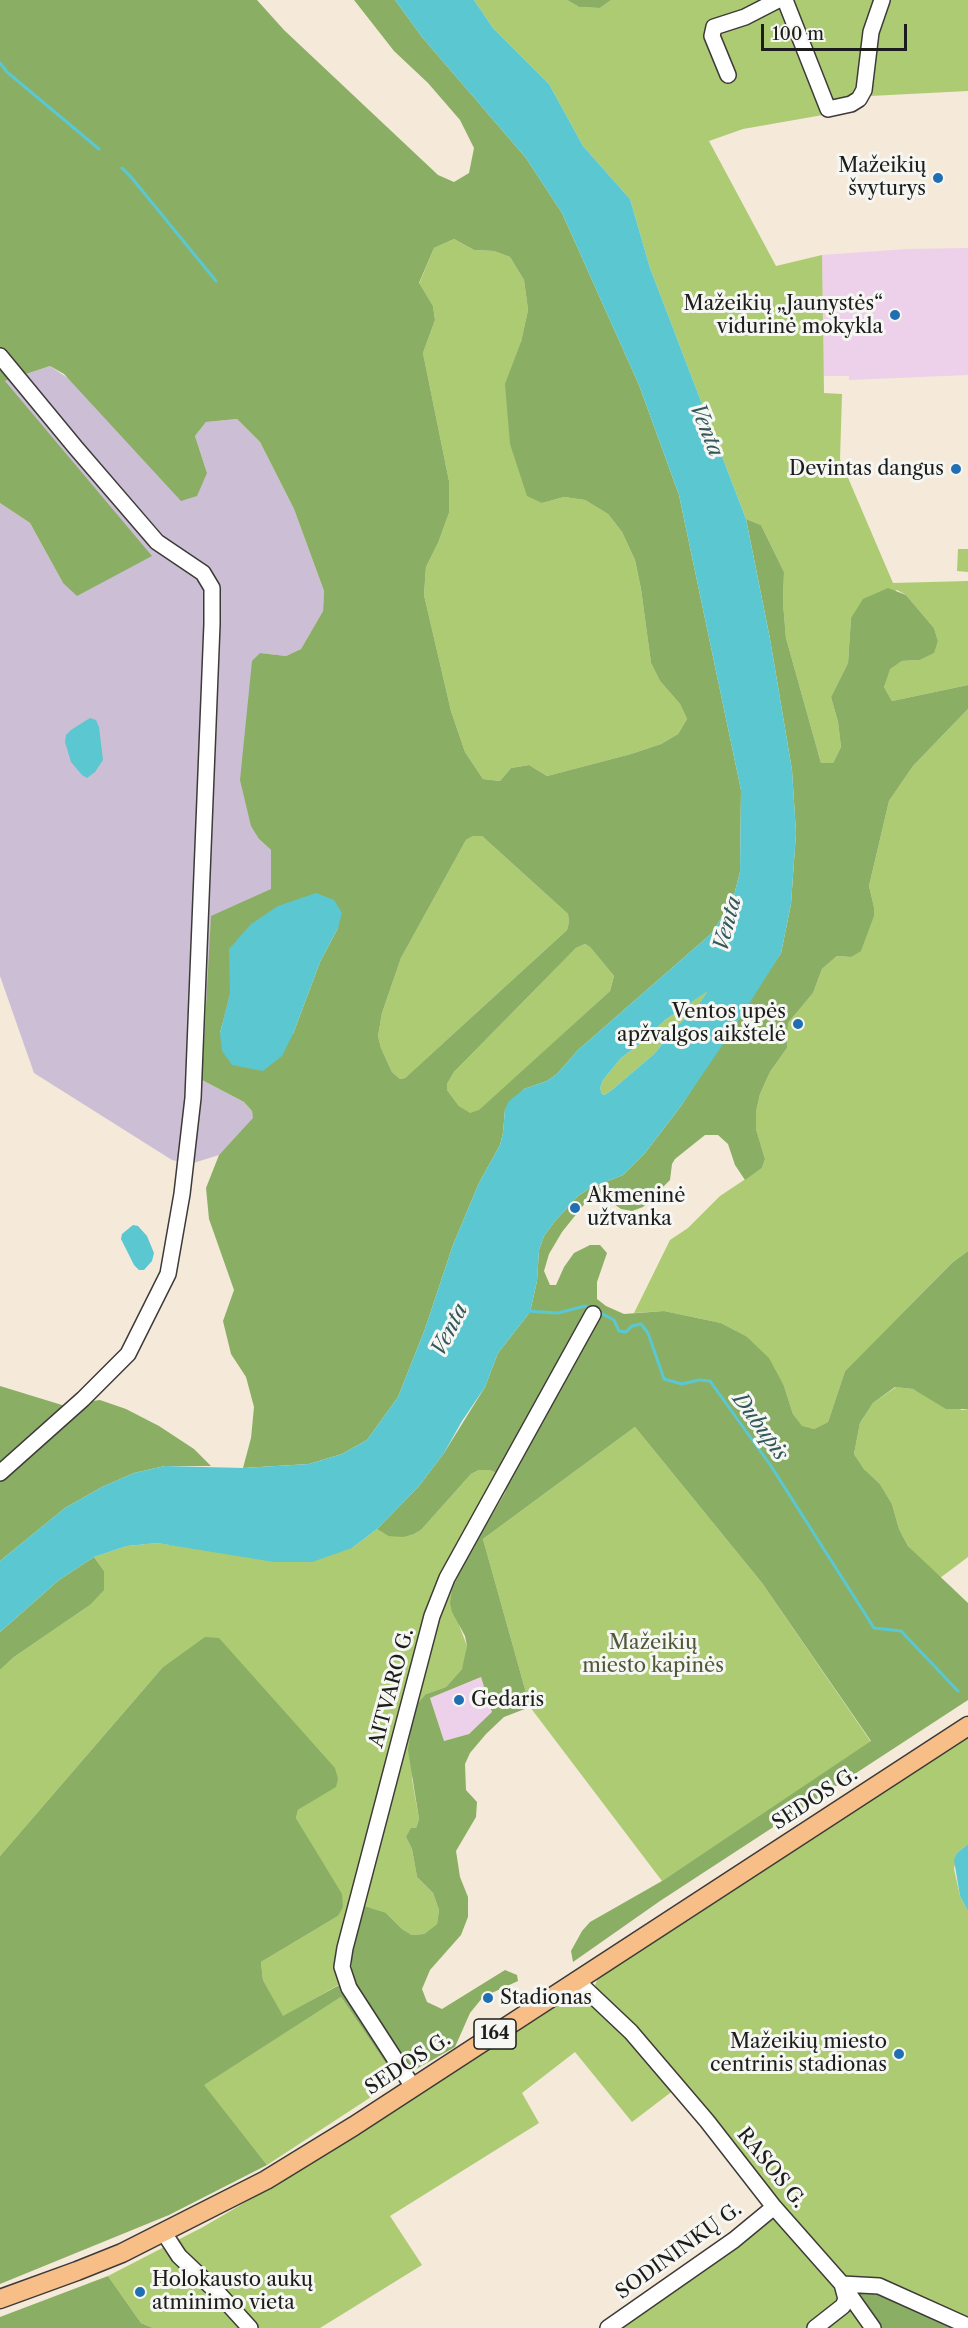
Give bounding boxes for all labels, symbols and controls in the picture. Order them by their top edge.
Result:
scale bar [764,12,910,50]
text: 100 m [772,23,824,45]
place label: Mažeikių švyturys [838,154,926,201]
marker: Mažeikių švyturys [931,171,945,185]
place label: Mažeikių „Jaunystės“ vidurinė mokykla [684,292,883,339]
marker: Mažeikių „Jaunystės“ vidurinė mokykla [888,308,902,322]
water label: Venta [684,400,728,460]
place label: Devintas dangus [789,457,944,481]
marker: Devintas dangus [949,462,963,476]
water label: Venta [709,894,747,954]
place label: Ventos upės apžvalgos aikštelė [617,1000,786,1047]
marker: Ventos upės apžvalgos aikštelė [791,1017,805,1031]
place label: Akmeninė užtvanka [587,1184,686,1231]
marker: Akmeninė užtvanka [568,1201,582,1215]
water label: Venta [426,1300,474,1360]
water label: Dubupis [727,1388,793,1466]
street label: AITVARO G. [365,1626,419,1750]
park label: Mažeikių miesto kapinės [582,1631,724,1678]
place label: Gedaris [471,1688,544,1712]
marker: Gedaris [452,1693,466,1707]
street label: SEDOS G. [768,1763,862,1835]
place label: Stadionas [500,1986,592,2010]
marker: Stadionas [481,1991,495,2005]
road number: 164 [474,2019,516,2049]
street label: SEDOS G. [361,2028,455,2100]
place label: Mažeikių miesto centrinis stadionas [710,2030,887,2077]
marker: Mažeikių miesto centrinis stadionas [892,2047,906,2061]
street label: RASOS G. [731,2123,811,2213]
street label: SODININKŲ G. [611,2197,747,2305]
place label: Holokausto aukų atminimo vieta [152,2268,313,2315]
marker: Holokausto aukų atminimo vieta [133,2285,147,2299]

